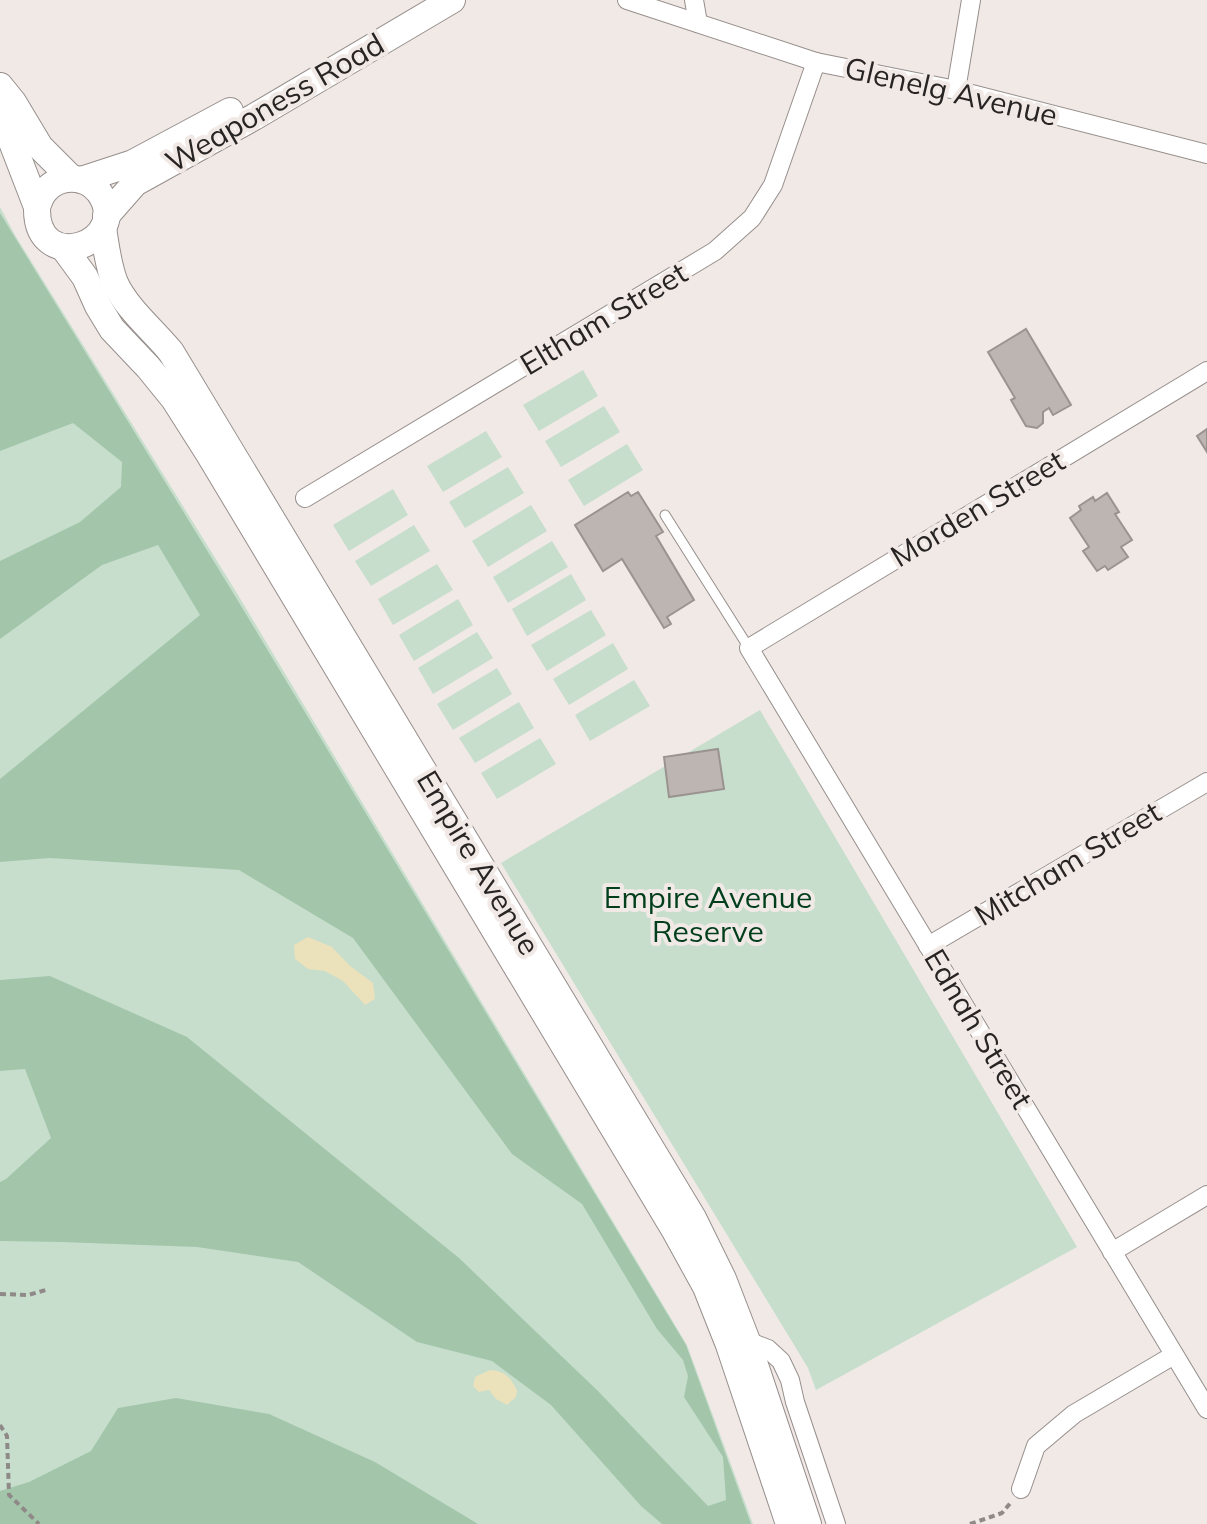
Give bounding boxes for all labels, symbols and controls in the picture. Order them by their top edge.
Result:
street label: Weaponess Road [158,24,391,180]
street label: Glenelg Avenue [841,48,1061,134]
street label: Eltham Street [513,253,694,383]
street label: Morden Street [884,441,1071,575]
street label: Empire Avenue [409,763,549,962]
street label: Mitcham Street [967,793,1168,934]
park label: Empire Avenue Reserve [604,878,812,950]
street label: Ednah Street [916,942,1041,1115]

